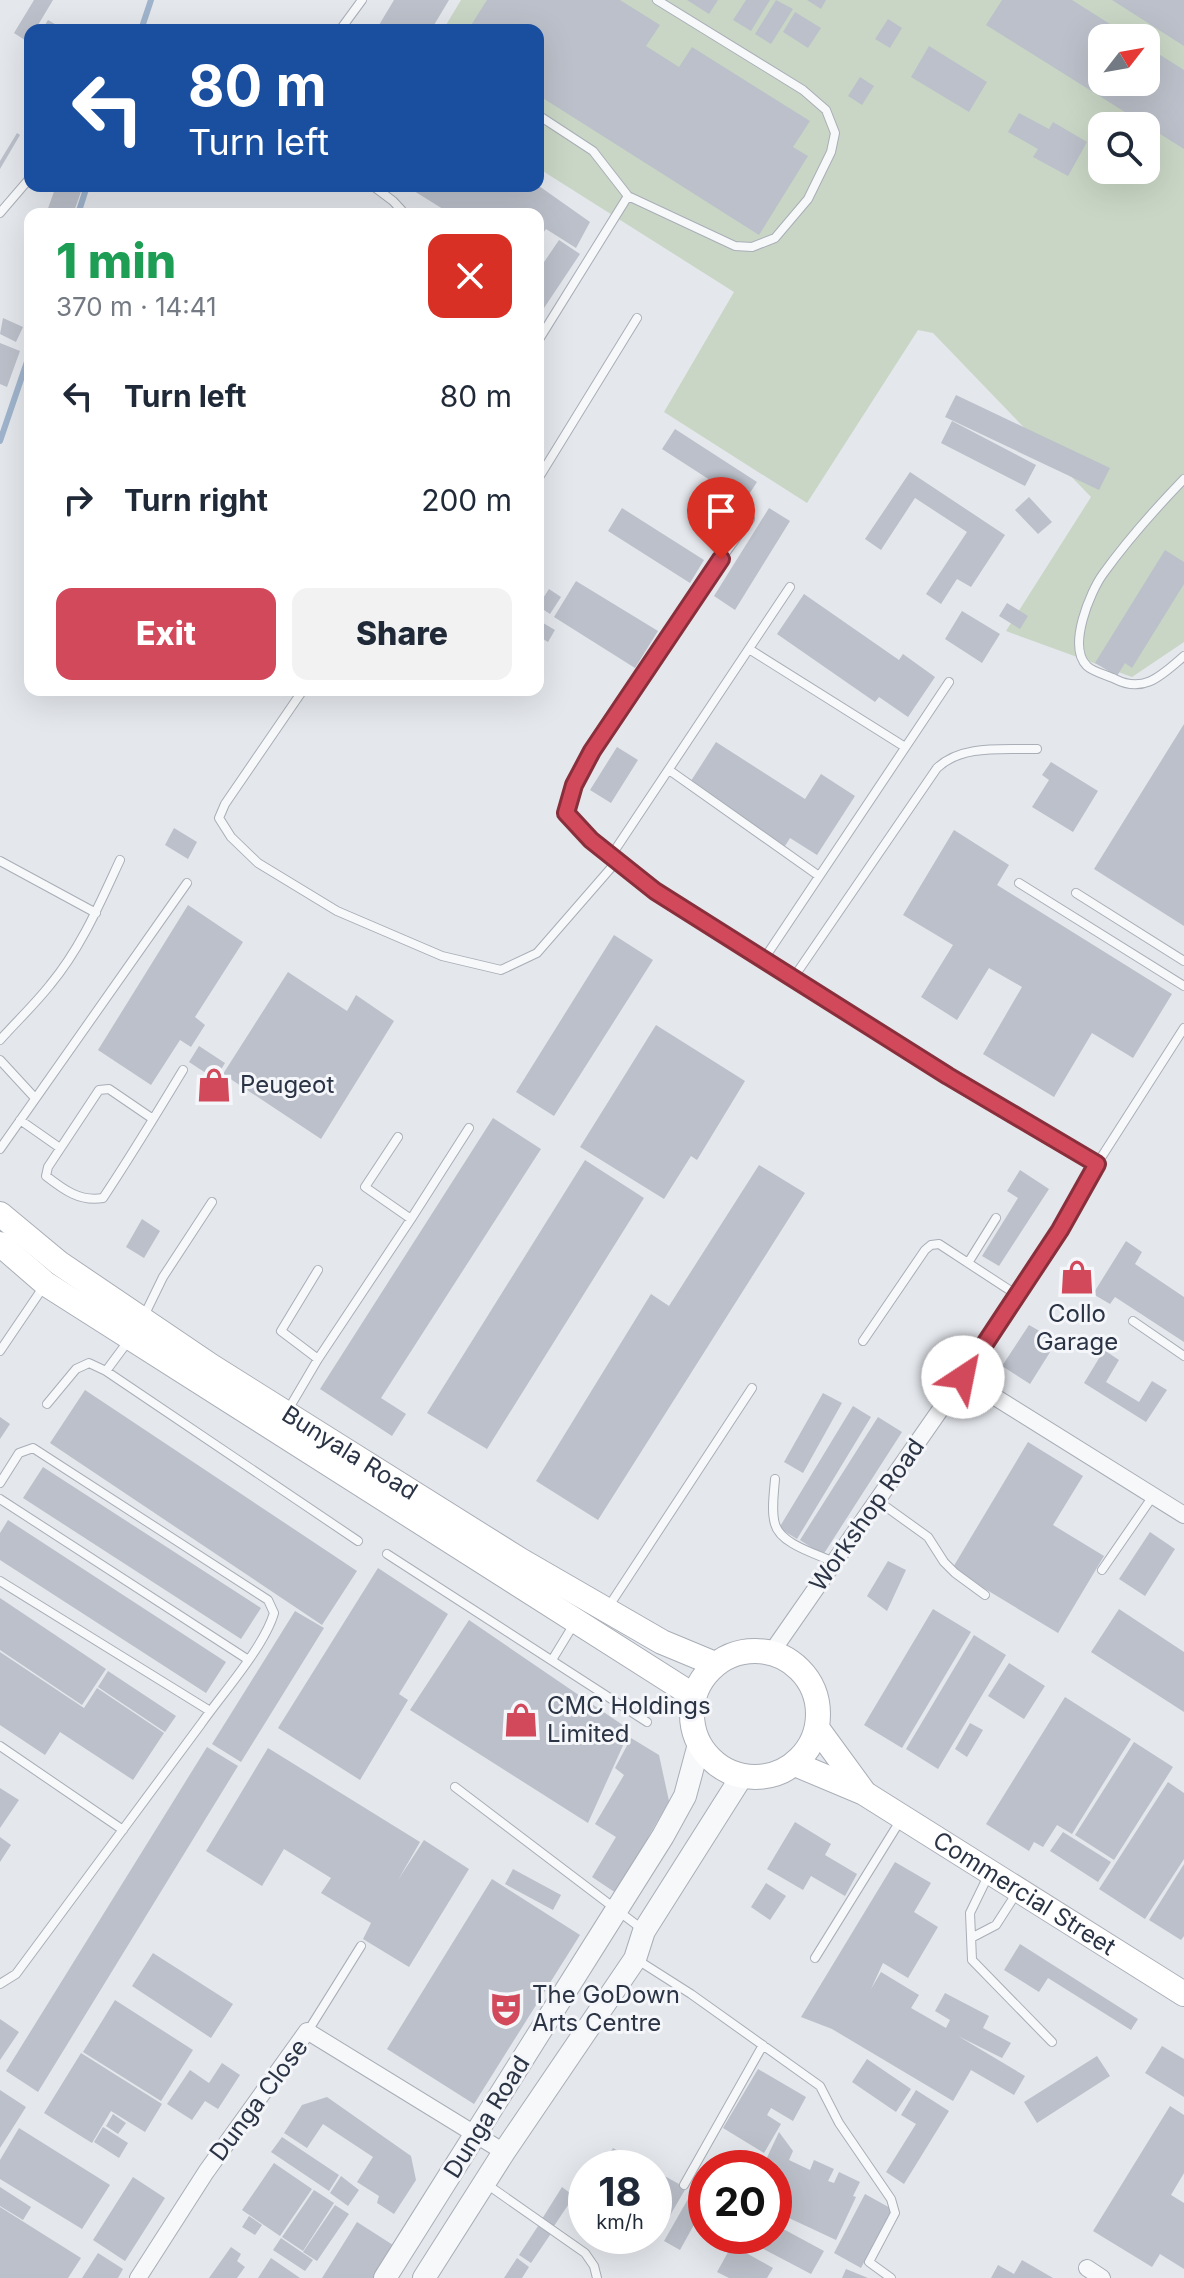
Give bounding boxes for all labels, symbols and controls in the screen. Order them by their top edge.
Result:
north arrow [1088,24,1160,96]
map controls [1088,24,1160,184]
text: 80 m [188,52,327,120]
icon: left [56,56,160,160]
button: search [1088,112,1160,184]
text: Turn left [188,120,329,164]
text: 1 min [56,231,176,290]
button: close [428,234,512,318]
text: 370 m · 14:41 [56,291,217,322]
icon: left [56,374,100,418]
text: Turn left [124,378,246,414]
text: 80 m [440,378,512,414]
pin [687,477,755,559]
icon: right [56,478,100,522]
text: Turn right [124,482,268,518]
text: 200 m [421,482,512,518]
icon: arrive [699,489,743,533]
button: Exit [56,588,276,680]
button: Share [292,588,512,680]
shop icon: Peugeot [195,1066,233,1104]
place label: Peugeot [240,1070,334,1099]
shop icon: Collo Garage [1058,1258,1096,1296]
place label: Collo Garage [1036,1299,1118,1356]
position arrow [921,1335,1005,1419]
street label: Bunyala Road [277,1399,423,1506]
street label: Workshop Road [803,1433,930,1597]
place label: CMC Holdings Limited [547,1691,711,1748]
shop icon: CMC Holdings Limited [502,1701,540,1739]
street label: Commercial Street [928,1825,1121,1961]
place label: The GoDown Arts Centre [532,1980,680,2037]
theatre icon: The GoDown Arts Centre [487,1990,525,2028]
street label: Dunga Close [203,2033,314,2166]
street label: Dunga Road [438,2050,536,2183]
speed limit sign: 20 [688,2150,792,2254]
text: 18 [598,2167,642,2216]
text: km/h [596,2210,644,2234]

